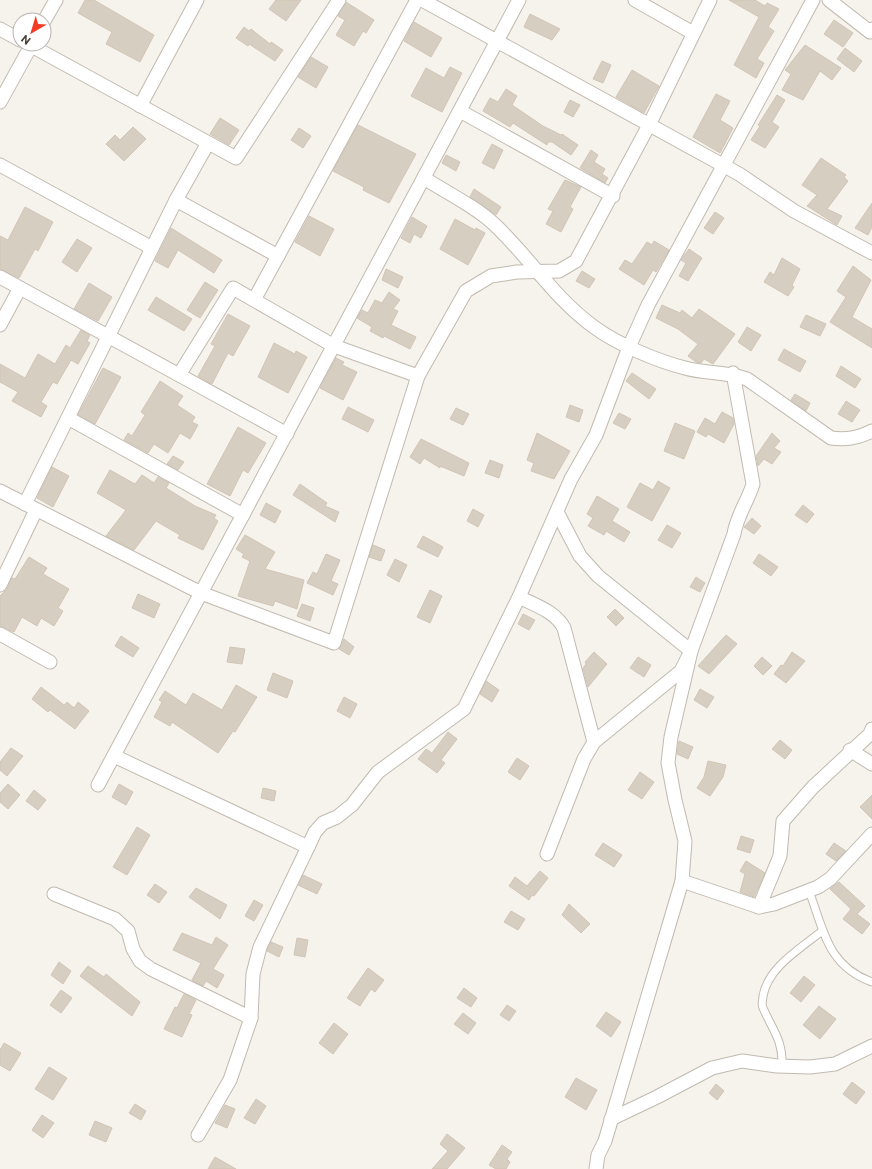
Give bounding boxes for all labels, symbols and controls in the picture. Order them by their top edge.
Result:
north arrow [12,12,52,52]
text: N [18,33,33,48]

